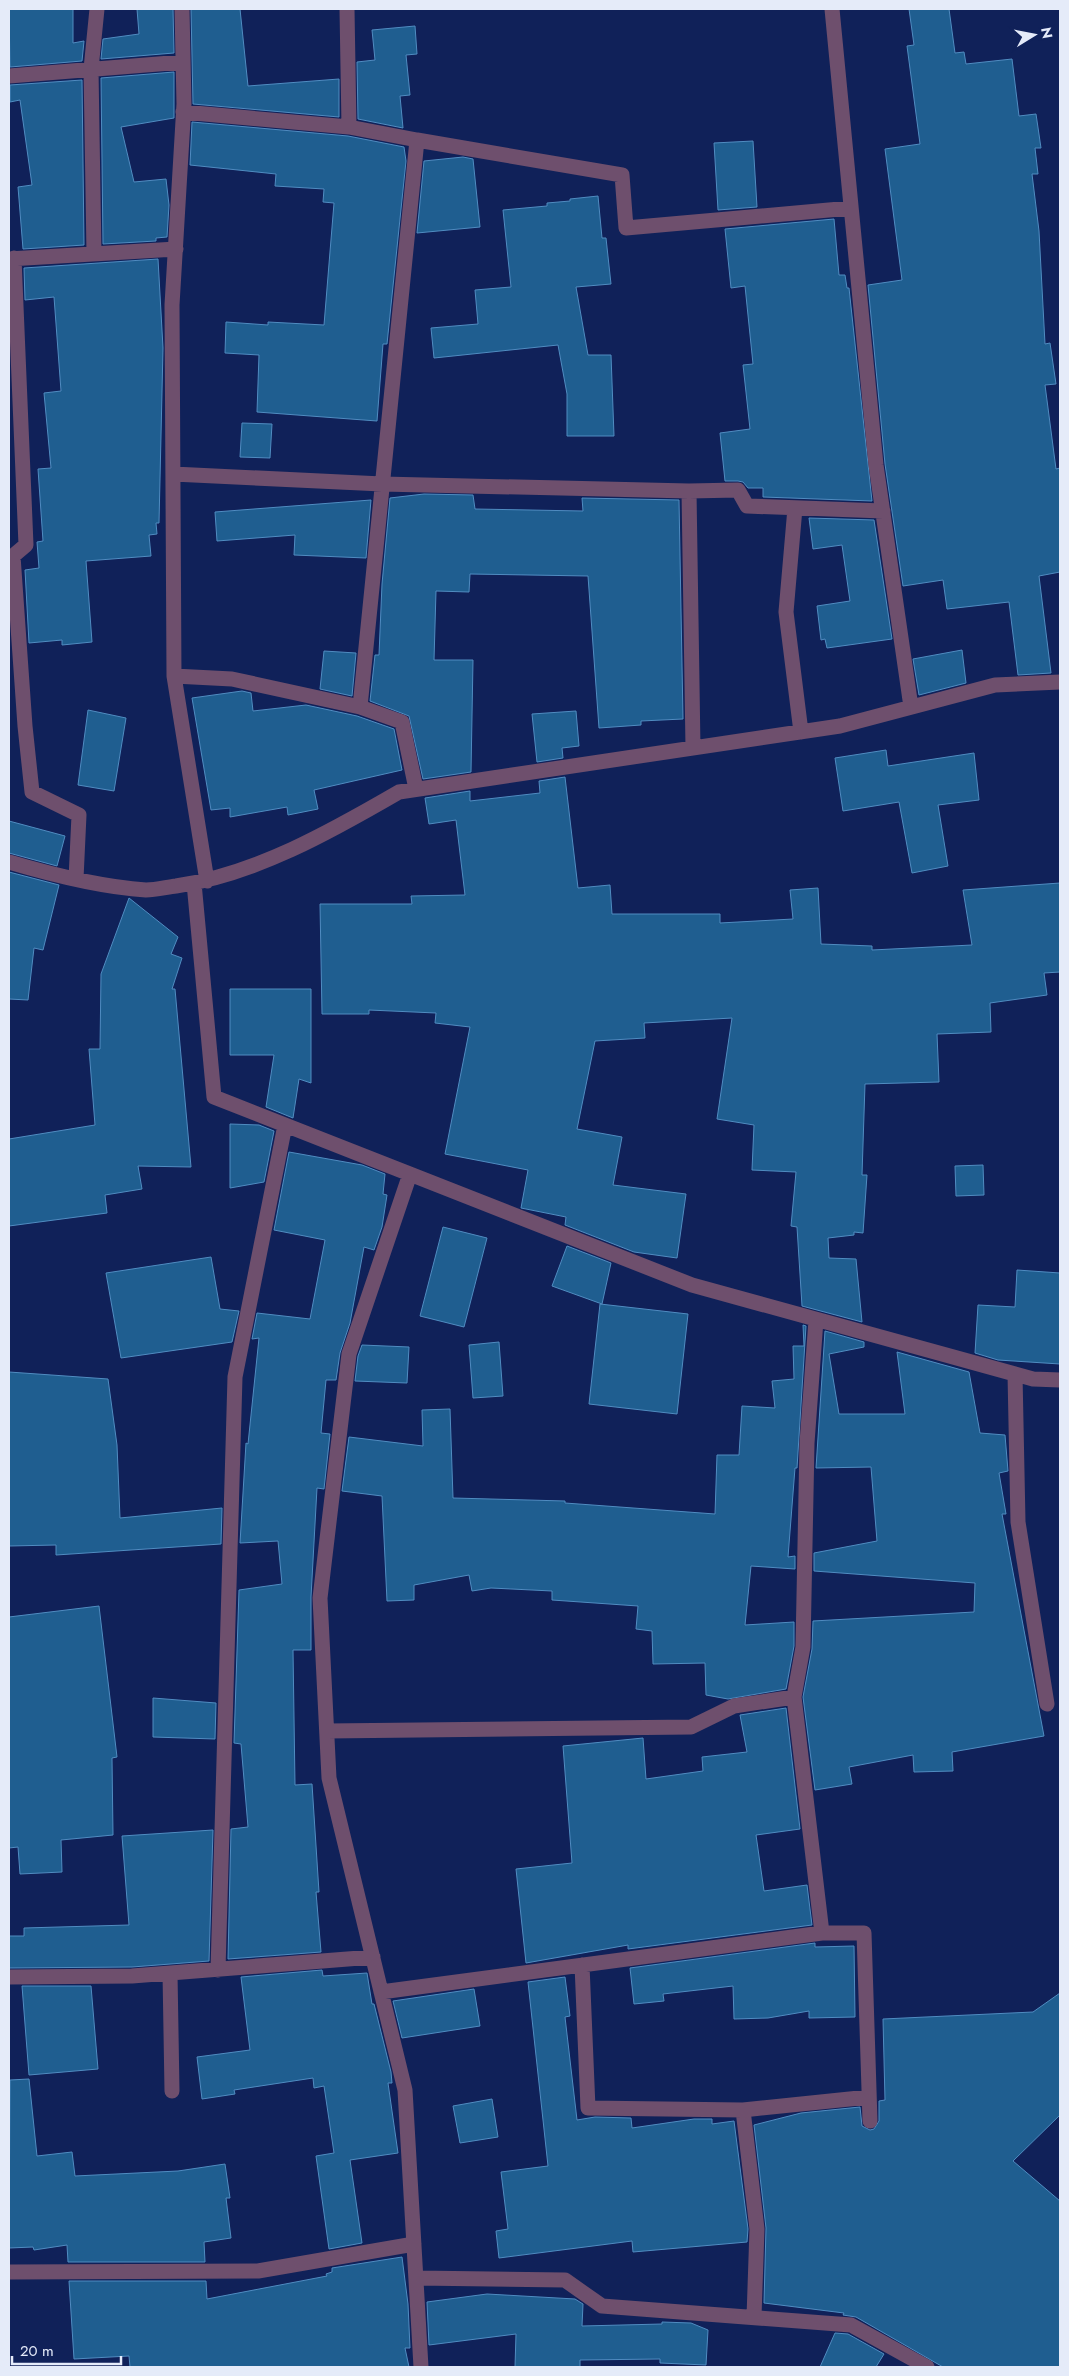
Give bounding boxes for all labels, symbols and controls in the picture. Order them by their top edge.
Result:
north arrow [1009,10,1059,60]
text: N [1036,26,1058,40]
scale bar [12,2334,121,2366]
text: 20 m [20,2340,54,2362]

